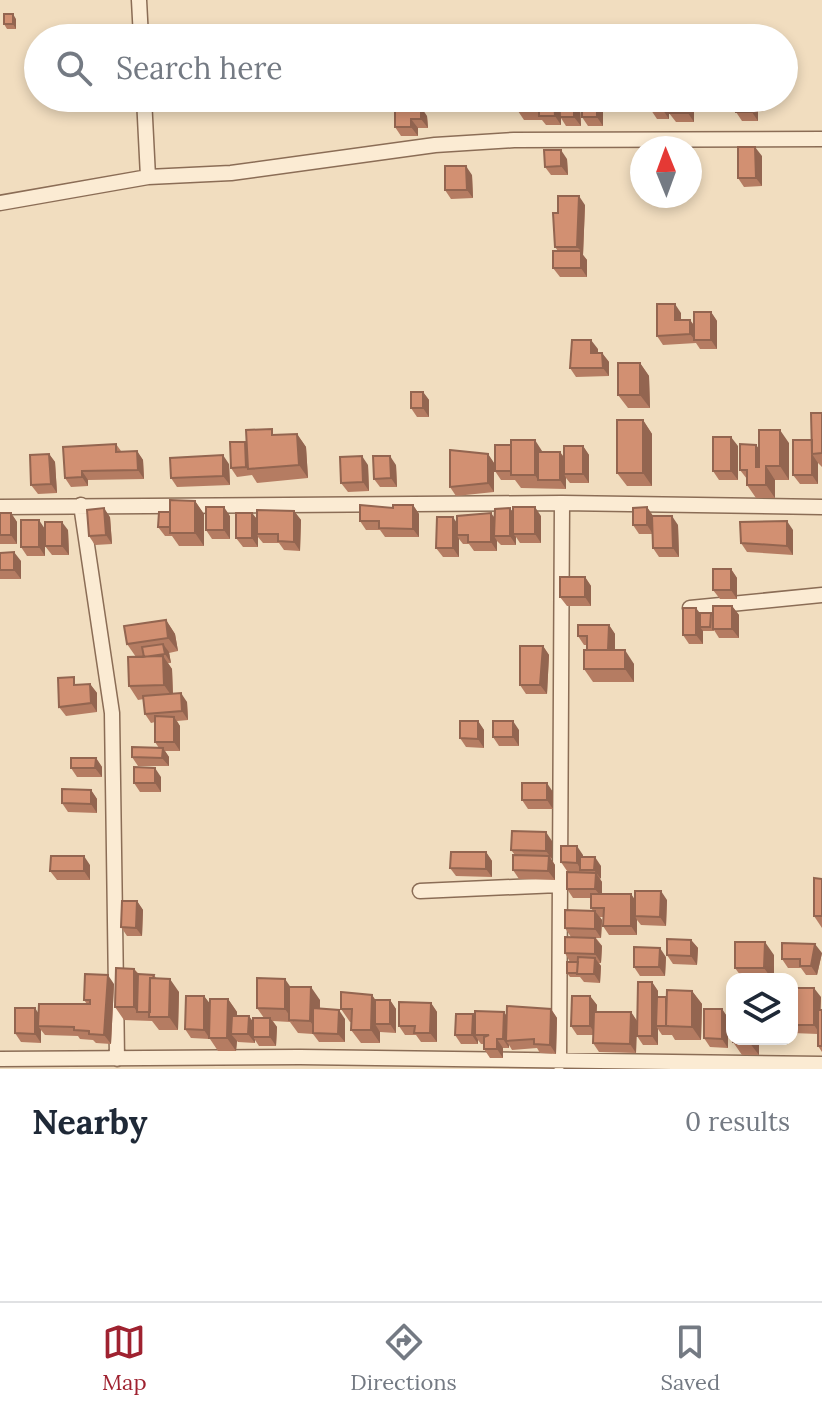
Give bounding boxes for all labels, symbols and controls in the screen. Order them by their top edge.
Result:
search box [24,24,798,112]
icon: search [52,46,96,90]
text: Search here [116,49,283,87]
north arrow [630,136,702,208]
map controls [726,973,798,1045]
button: layers [726,973,798,1045]
text: Nearby [32,1100,148,1143]
text: 0 results [685,1105,790,1138]
tab: Map [102,1320,147,1396]
tab: Directions [350,1320,457,1396]
tab: Saved [661,1320,720,1396]

